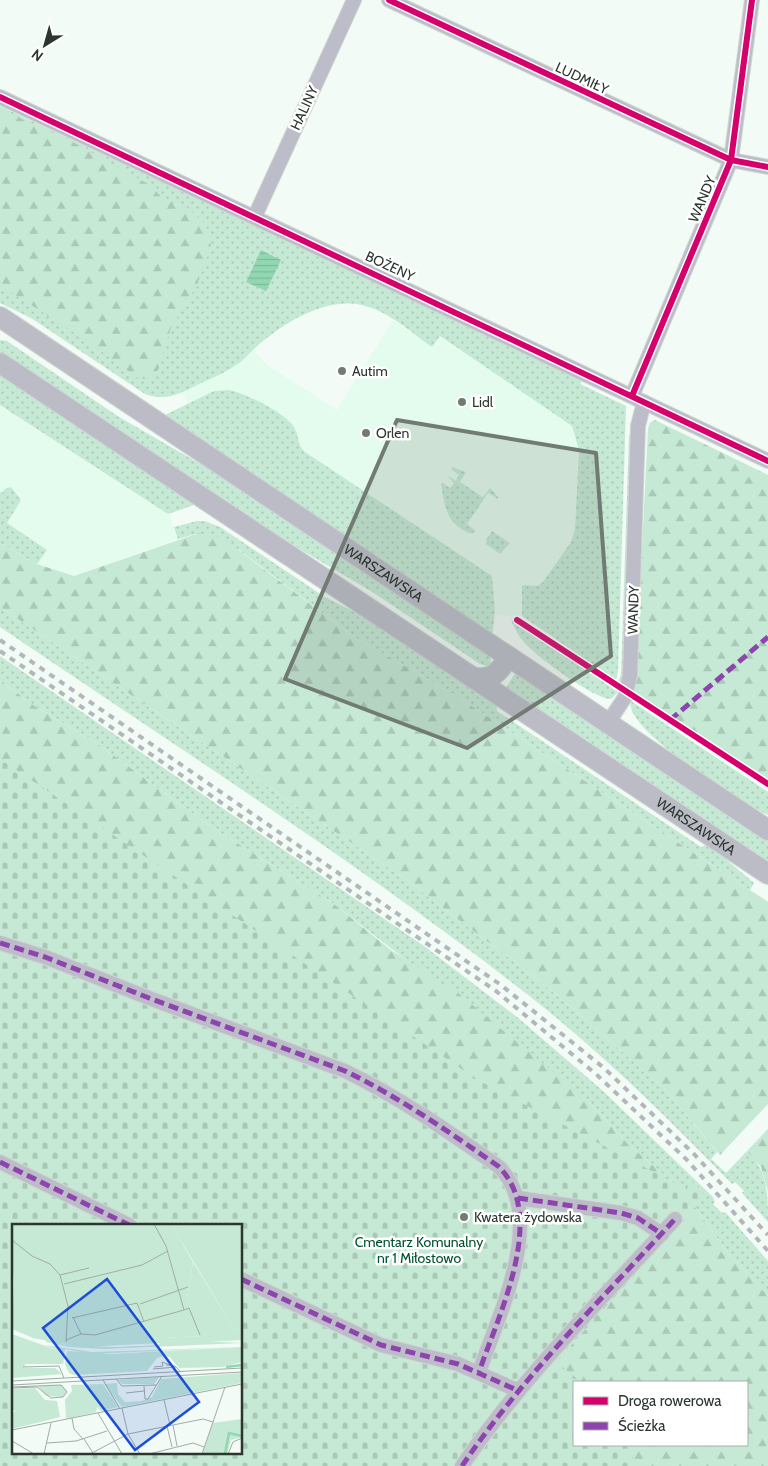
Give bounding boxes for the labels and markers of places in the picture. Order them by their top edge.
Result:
place label: Autim [352,362,388,380]
marker: Autim [336,365,348,377]
place label: Lidl [472,393,494,411]
marker: Lidl [456,396,468,408]
place label: Orlen [376,424,410,442]
marker: Orlen [360,427,372,439]
place label: Kwatera żydowska [474,1208,582,1226]
marker: Kwatera żydowska [458,1211,470,1223]

